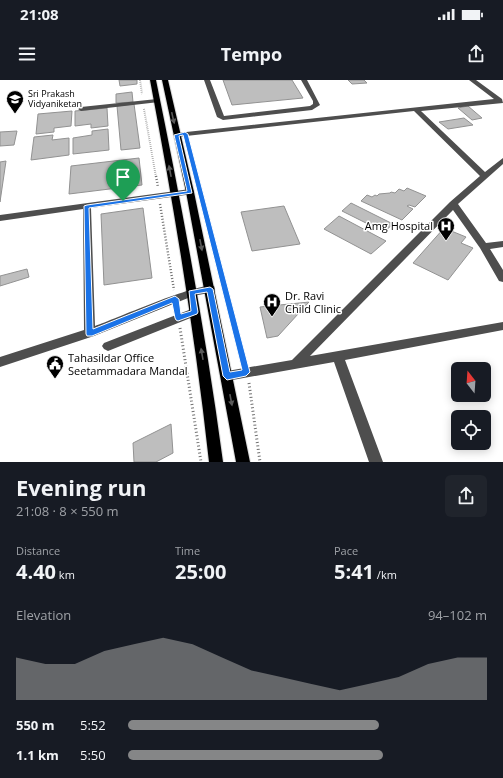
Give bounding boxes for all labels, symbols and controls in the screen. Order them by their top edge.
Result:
text: 21:08 [20,4,59,24]
text: Tempo [221,42,282,66]
icon: menu [16,43,38,65]
icon: share [465,43,487,65]
place label: Sri Prakash Vidyaniketan [28,87,82,110]
school or university icon: Sri Prakash Vidyaniketan [5,89,25,114]
one-way arrow [170,112,176,124]
pin [106,160,140,201]
one-way arrow [167,165,173,177]
icon: arrive [112,166,134,188]
hospital icon: Amg Hospital [436,216,456,241]
place label: Amg Hospital [365,218,433,233]
one-way arrow [198,239,204,251]
place label: Dr. Ravi Child Clinic [285,288,341,316]
hospital icon: Dr. Ravi Child Clinic [262,292,282,317]
one-way arrow [199,348,205,360]
place label: Tahasildar Office Seetammadara Mandal [68,350,188,378]
public building icon: Tahasildar Office Seetammadara Mandal [45,354,65,379]
north arrow [451,362,491,402]
map controls [451,362,491,450]
one-way arrow [229,394,235,406]
button: locate [451,410,491,450]
text: Evening run [16,472,147,502]
button: share [445,475,487,517]
text: 21:08 · 8 × 550 m [16,502,119,520]
text: Distance [16,543,60,558]
text: Time [175,543,200,558]
text: Pace [334,543,358,558]
text: 4.40 [16,558,56,585]
text: 25:00 [175,558,226,585]
text: 5:41 [334,558,374,585]
text: km [56,567,75,582]
text: /km [374,567,397,582]
text: Elevation [16,606,71,624]
text: 94–102 m [428,606,487,624]
text: 550 m [16,716,54,734]
text: 5:52 [80,716,106,734]
text: 1.1 km [16,746,59,764]
text: 5:50 [80,746,106,764]

